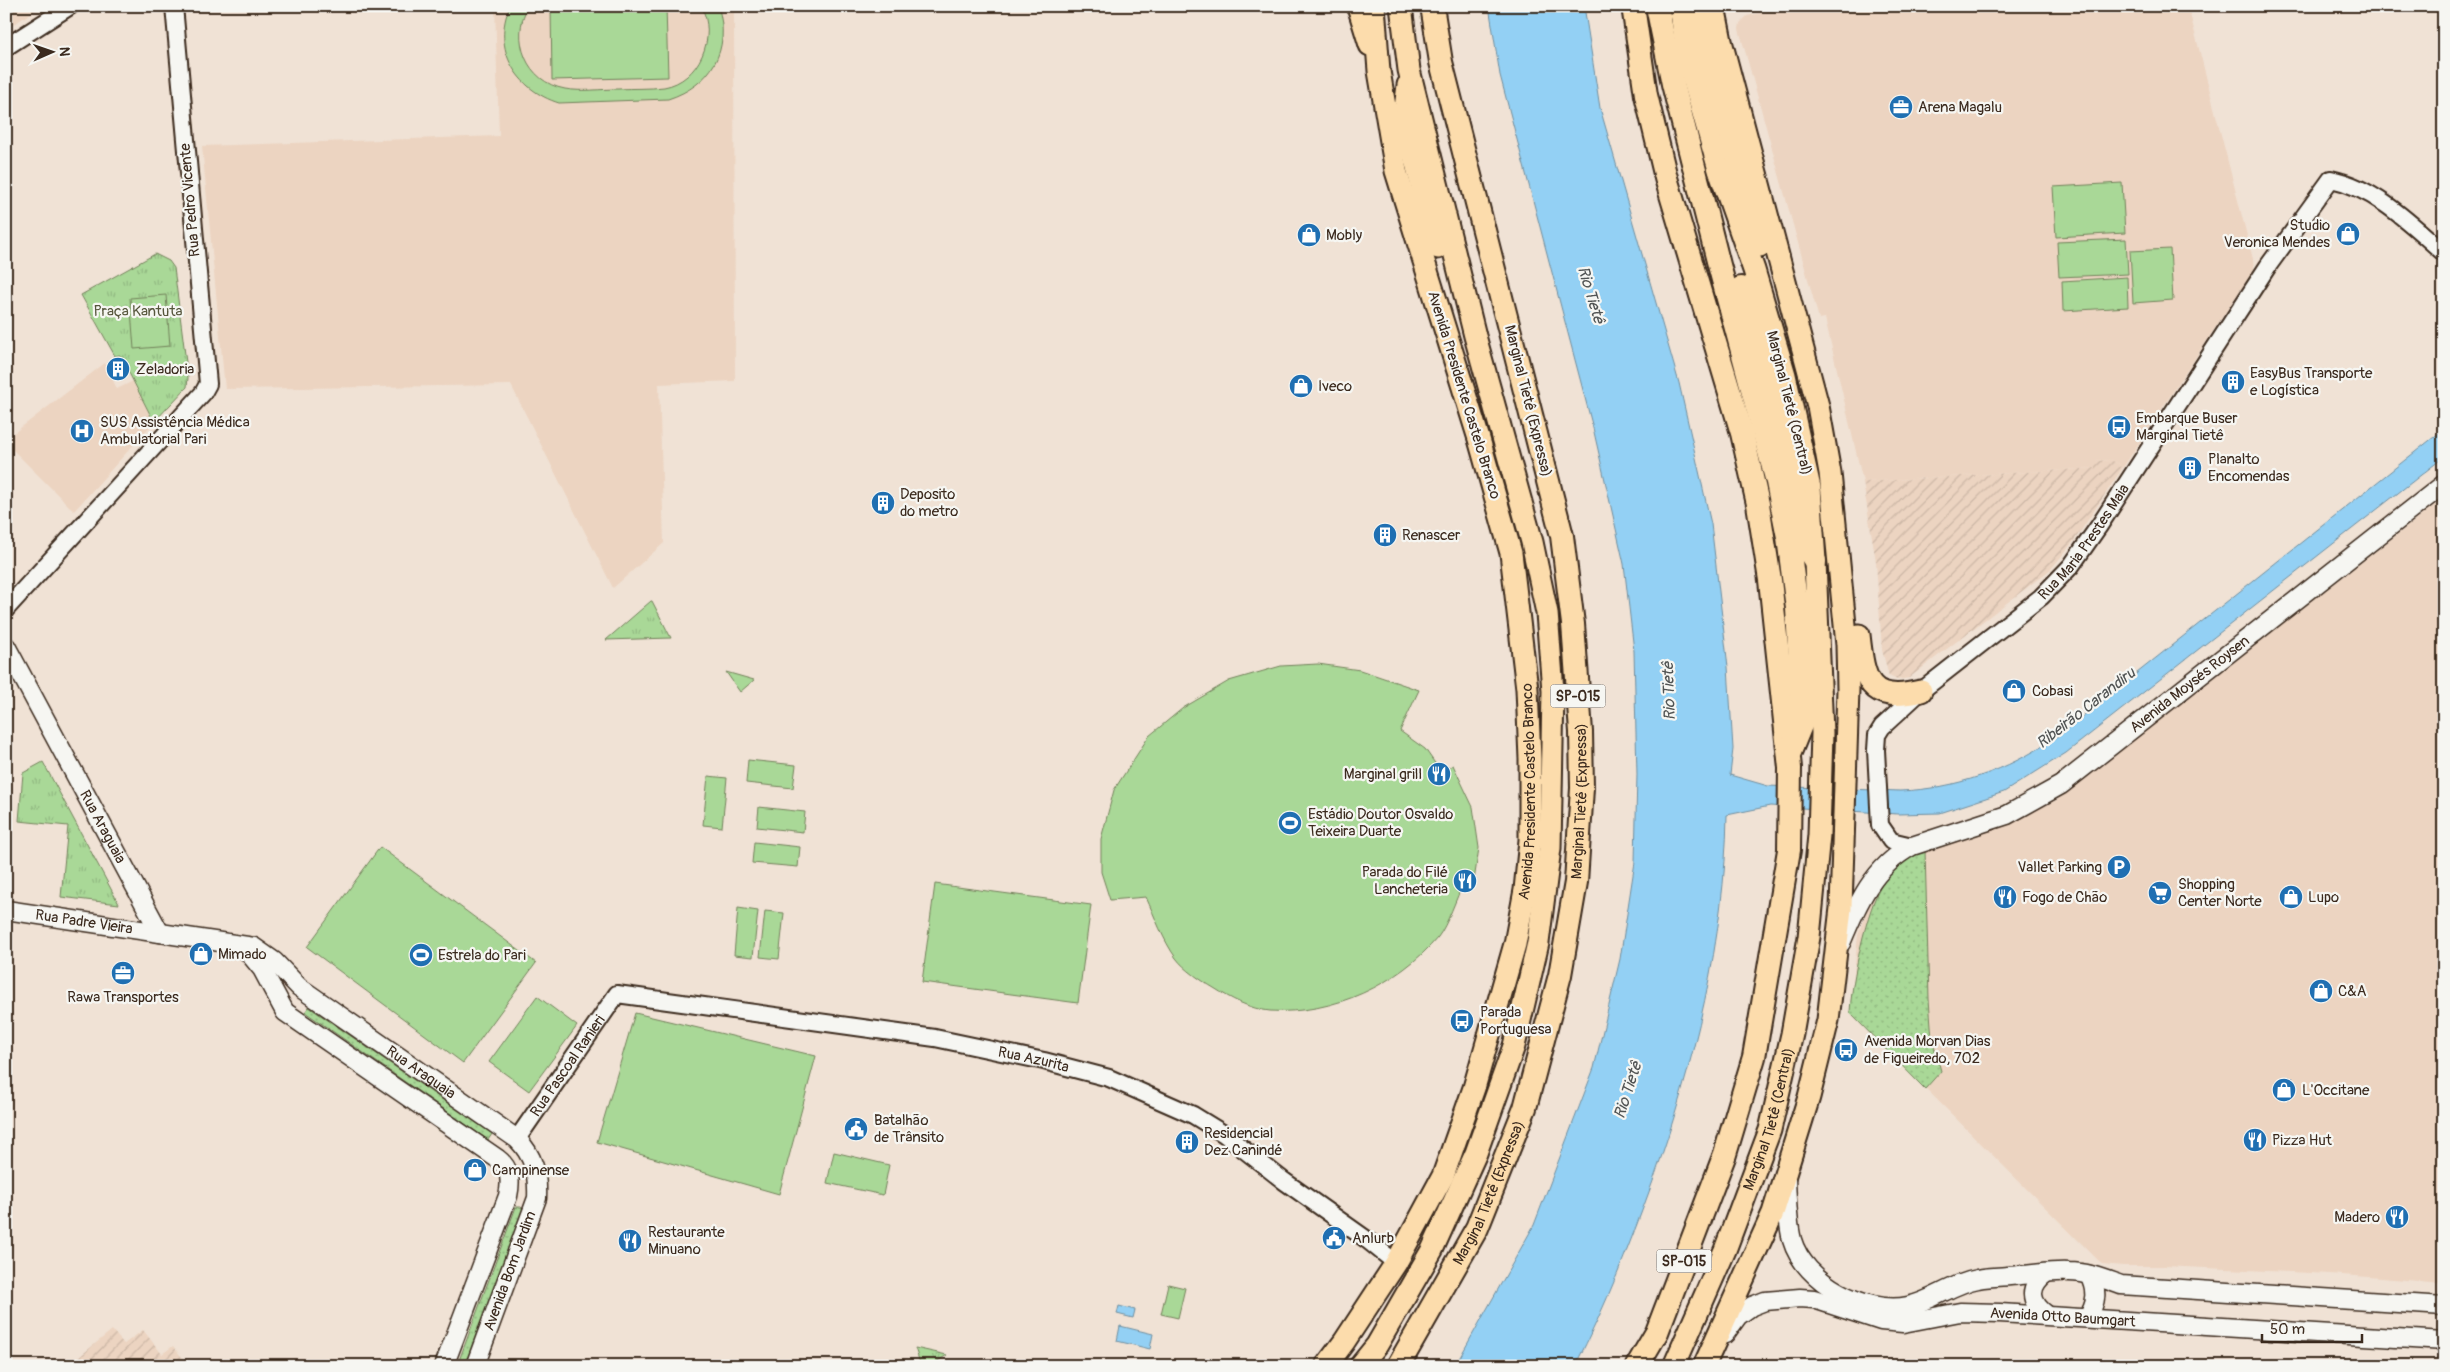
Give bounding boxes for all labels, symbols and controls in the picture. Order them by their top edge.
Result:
north arrow [28,28,78,78]
text: N [56,47,73,57]
office icon: Arena Magalu [1888,94,1914,120]
place label: Arena Magalu [1918,98,2002,117]
street label: Rua Pedro Vicente [176,142,204,258]
place label: Studio Veronica Mendes [2224,216,2330,252]
shop icon: Studio Veronica Mendes [2335,221,2361,247]
shop icon: Mobly [1296,222,1322,248]
place label: Mobly [1326,226,1363,245]
water label: Rio Tietê [1573,264,1610,327]
street label: Avenida Presidente Castelo Branco [1423,289,1505,501]
park label: Praça Kantuta [94,302,182,321]
street label: Marginal Tietê (Expressa) [1500,323,1556,479]
street label: Marginal Tietê (Central) [1762,329,1816,477]
building icon: Zeladoria [105,356,131,382]
place label: Zeladoria [136,360,194,379]
place label: EasyBus Transporte e Logística [2250,364,2373,400]
building icon: EasyBus Transporte e Logística [2220,369,2246,395]
shop icon: Iveco [1288,373,1314,399]
place label: Iveco [1318,377,1352,396]
place label: Embarque Buser Marginal Tietê [2136,409,2238,445]
place label: SUS Assistência Médica Ambulatorial Pari [100,413,250,449]
bus stop icon: Embarque Buser Marginal Tietê [2106,414,2132,440]
hospital icon: SUS Assistência Médica Ambulatorial Pari [69,418,95,444]
place label: Planalto Encomendas [2208,450,2290,486]
building icon: Planalto Encomendas [2177,455,2203,481]
street label: Rua Maria Prestes Maia [2034,480,2133,604]
place label: Deposito do metro [900,485,958,521]
building icon: Deposito do metro [870,490,896,516]
building icon: Renascer [1372,522,1398,548]
place label: Renascer [1402,526,1461,545]
street label: Avenida Moysés Roysen [2126,631,2253,737]
water label: Rio Tietê [1658,660,1680,721]
water label: Ribeirão Carandiru [2032,663,2140,753]
shop icon: Cobasi [2001,678,2027,704]
street label: Avenida Presidente Castelo Branco [1514,682,1540,901]
place label: Cobasi [2032,682,2073,701]
road number: SP-015 [1550,684,1606,708]
street label: Marginal Tietê (Expressa) [1567,723,1591,880]
restaurant icon: Marginal grill [1426,761,1452,787]
place label: Marginal grill [1344,765,1422,784]
street label: Rua Araguaia [76,787,130,867]
place label: Estádio Doutor Osvaldo Teixeira Duarte [1308,805,1453,841]
sports icon: Estádio Doutor Osvaldo Teixeira Duarte [1277,810,1303,836]
parking icon: Vallet Parking [2106,854,2132,880]
place label: Vallet Parking [2017,858,2102,877]
place label: Parada do Filé Lancheteria [1362,863,1448,899]
restaurant icon: Parada do Filé Lancheteria [1452,868,1478,894]
place label: Shopping Center Norte [2178,875,2262,911]
supermarket icon: Shopping Center Norte [2147,880,2173,906]
restaurant icon: Fogo de Chão [1992,884,2018,910]
shop icon: Lupo [2278,884,2304,910]
place label: Fogo de Chão [2022,888,2107,907]
place label: Lupo [2308,888,2339,907]
street label: Rua Padre Vieira [34,905,134,938]
shop icon: Mimado [188,941,214,967]
sports icon: Estrela do Pari [408,942,434,968]
place label: Mimado [218,945,267,964]
place label: Estrela do Pari [438,946,526,965]
office icon: Rawa Transportes [110,960,136,986]
shop icon: C&A [2308,978,2334,1004]
place label: C&A [2338,982,2367,1001]
place label: Rawa Transportes [67,988,179,1007]
place label: Parada Portuguesa [1480,1003,1551,1039]
bus stop icon: Parada Portuguesa [1449,1008,1475,1034]
street label: Rua Pascoal Ranieri [526,1011,609,1120]
place label: Avenida Morvan Dias de Figueiredo, 702 [1864,1032,1991,1068]
bus stop icon: Avenida Morvan Dias de Figueiredo, 702 [1833,1037,1859,1063]
street label: Rua Araguaia [383,1041,459,1103]
street label: Rua Azurita [996,1042,1071,1077]
street label: Marginal Tietê (Central) [1739,1046,1798,1193]
water label: Rio Tietê [1609,1058,1647,1121]
shop icon: L'Occitane [2271,1077,2297,1103]
place label: L'Occitane [2302,1081,2370,1100]
place label: Batalhão de Trânsito [874,1111,944,1147]
public building icon: Batalhão de Trânsito [843,1116,869,1142]
street label: Marginal Tietê (Expressa) [1448,1118,1529,1268]
place label: Residencial Dez Canindé [1204,1124,1283,1160]
restaurant icon: Pizza Hut [2242,1127,2268,1153]
building icon: Residencial Dez Canindé [1174,1129,1200,1155]
place label: Pizza Hut [2272,1131,2333,1150]
shop icon: Campinense [462,1157,488,1183]
place label: Campinense [492,1161,570,1180]
restaurant icon: Madero [2384,1204,2410,1230]
street label: Avenida Bom Jardim [479,1208,541,1334]
place label: Madero [2334,1208,2380,1227]
place label: Restaurante Minuano [648,1223,725,1259]
public building icon: Anlurb [1321,1225,1347,1251]
restaurant icon: Restaurante Minuano [617,1228,643,1254]
place label: Anlurb [1352,1229,1394,1248]
road number: SP-015 [1656,1250,1712,1272]
street label: Avenida Otto Baumgart [1990,1303,2137,1331]
scale bar [2262,1312,2362,1344]
text: 50 m [2270,1320,2305,1339]

